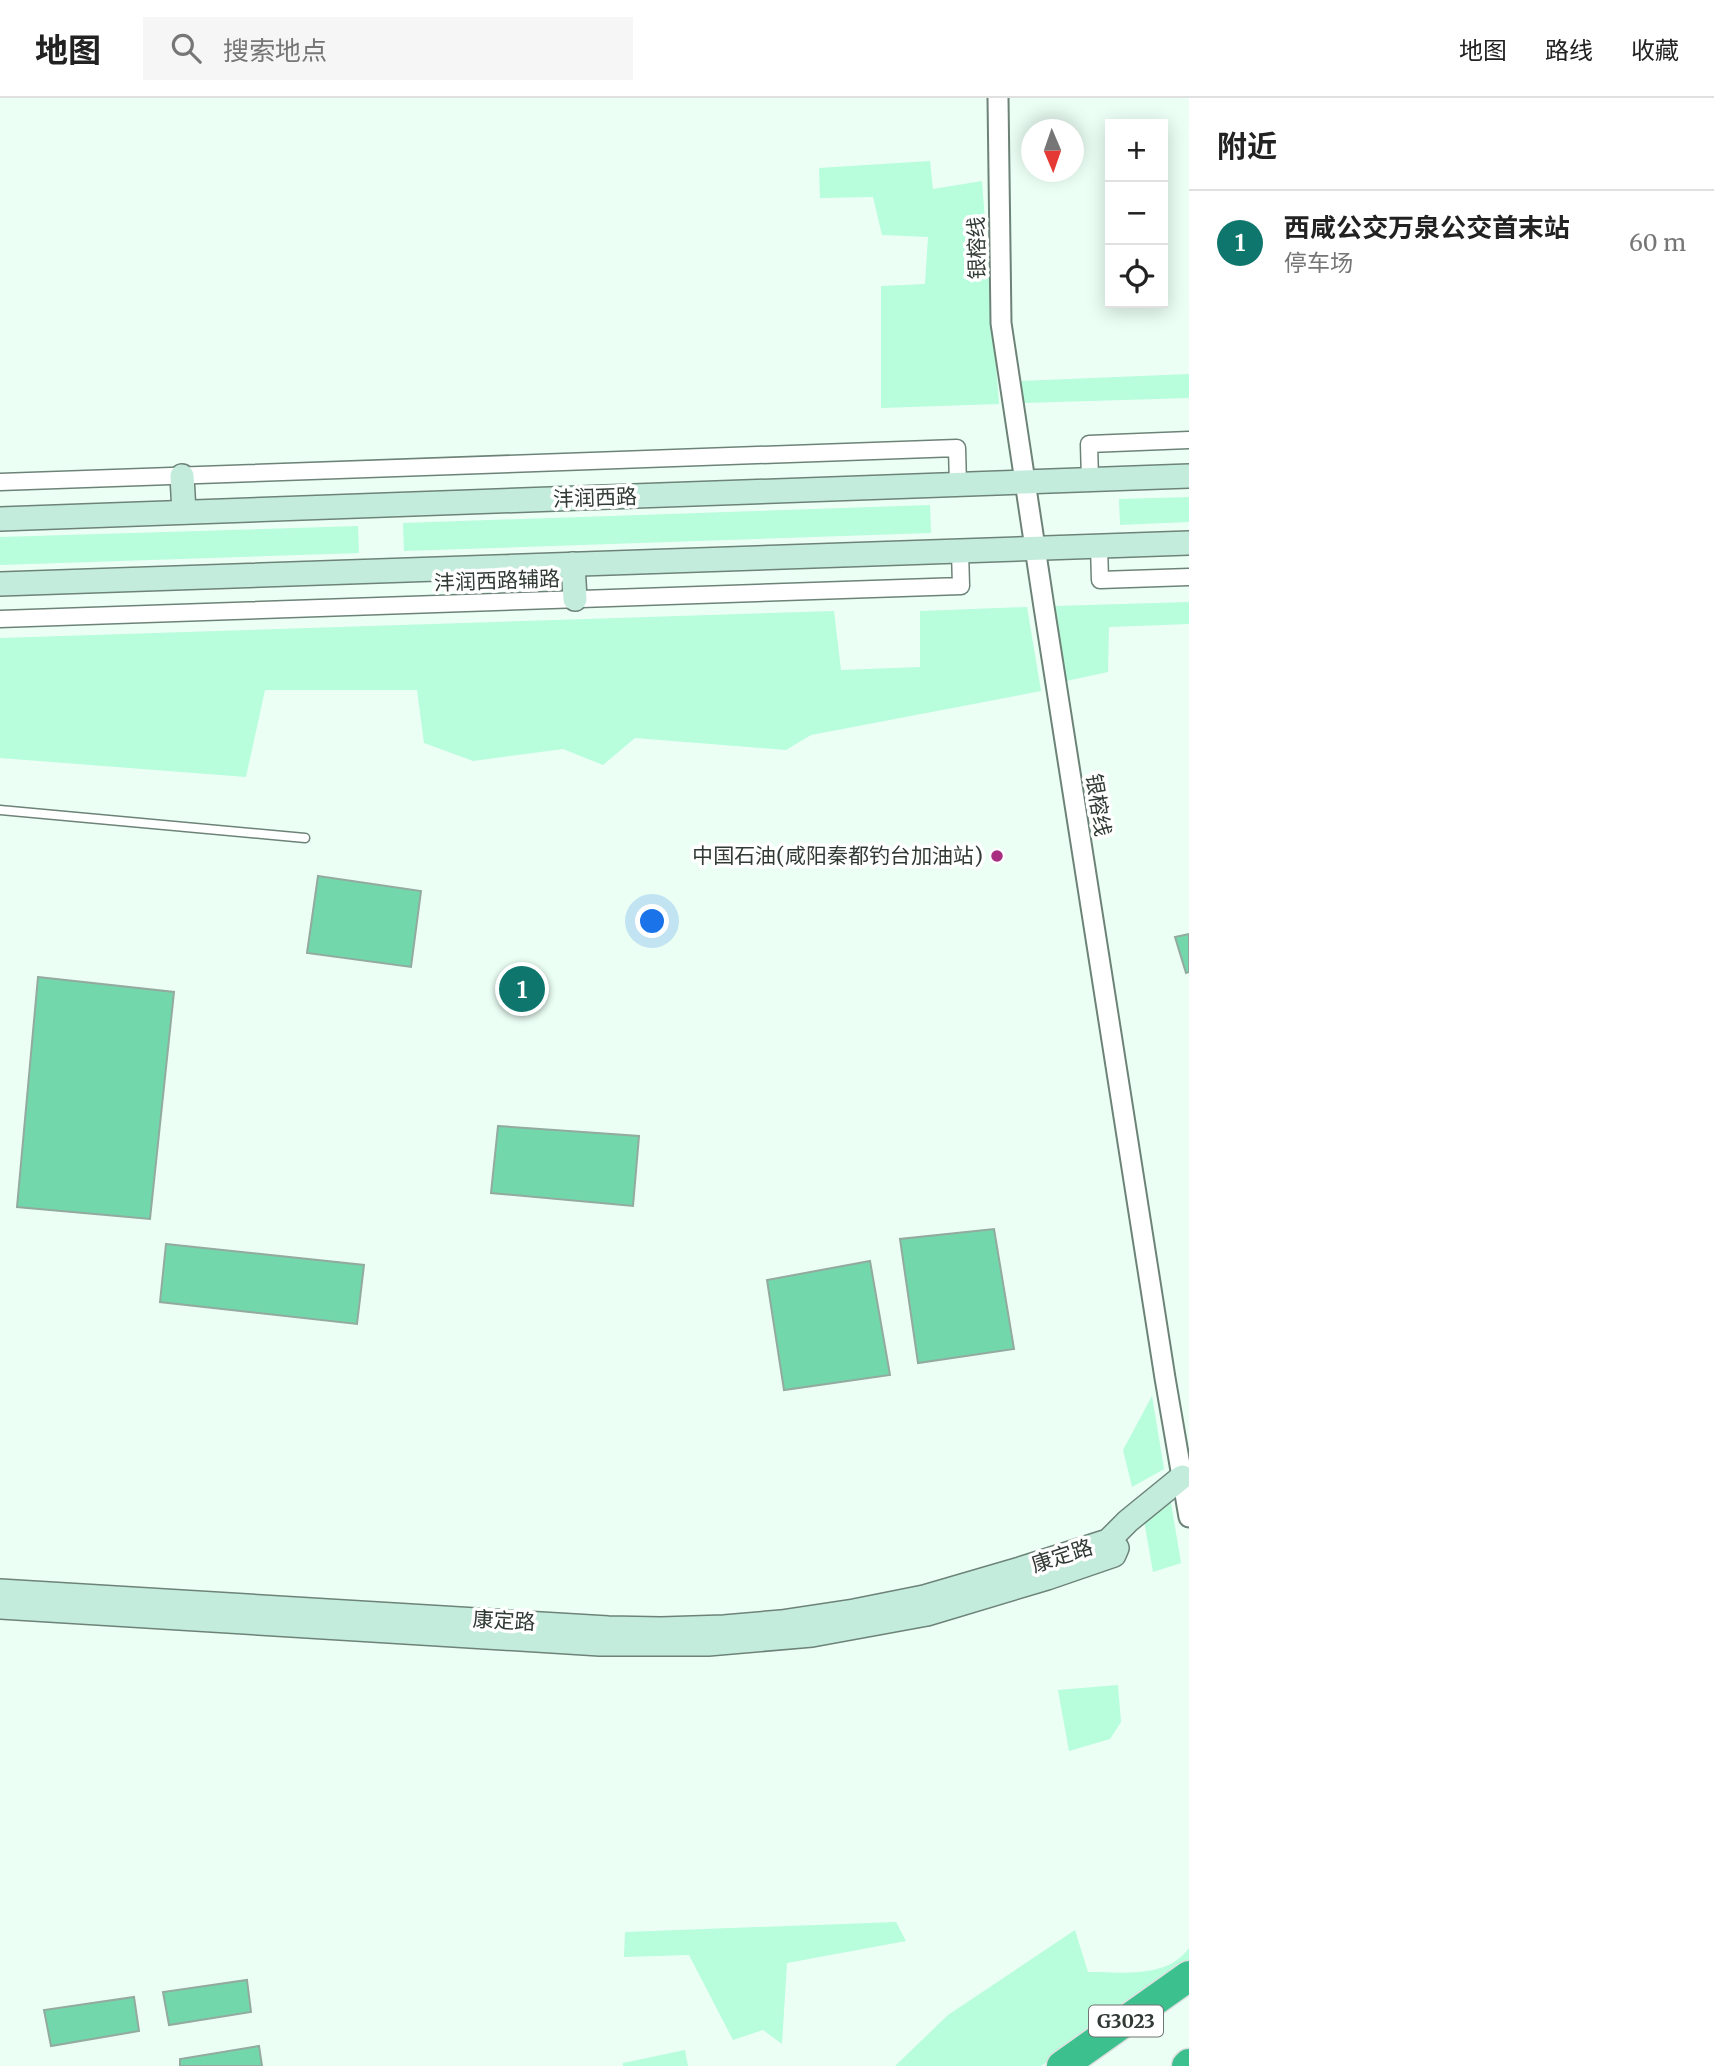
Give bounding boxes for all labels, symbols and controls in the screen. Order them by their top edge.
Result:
search box [143,17,633,80]
icon: search [167,29,205,67]
text: 地图 [35,30,101,71]
text: 搜索地点 [223,34,327,67]
text: 地图 [1459,35,1507,66]
text: 路线 [1545,35,1593,66]
text: 收藏 [1631,35,1679,66]
north arrow [1021,119,1084,182]
map controls [1105,119,1168,308]
button: + [1105,119,1168,182]
text: 附近 [1217,127,1277,165]
button: − [1105,182,1168,245]
text: 西咸公交万泉公交首末站 [1284,211,1570,244]
street label: 银榕线 [962,216,991,280]
text: 1 [1235,228,1245,257]
text: 60 m [1629,228,1686,257]
button: locate [1105,245,1168,308]
text: 停车场 [1284,248,1353,277]
street label: 沣润西路 [553,483,637,512]
street label: 沣润西路辅路 [434,565,560,596]
street label: 银榕线 [1080,772,1117,838]
place label: 中国石油(咸阳秦都钓台加油站) [692,842,983,869]
marker: 中国石油(咸阳秦都钓台加油站) [989,848,1005,864]
your location [635,904,669,938]
pin: 1 [499,963,545,1015]
street label: 康定路 [1028,1533,1096,1578]
street label: 康定路 [472,1605,536,1636]
road number: G3023 [1089,2006,1163,2036]

